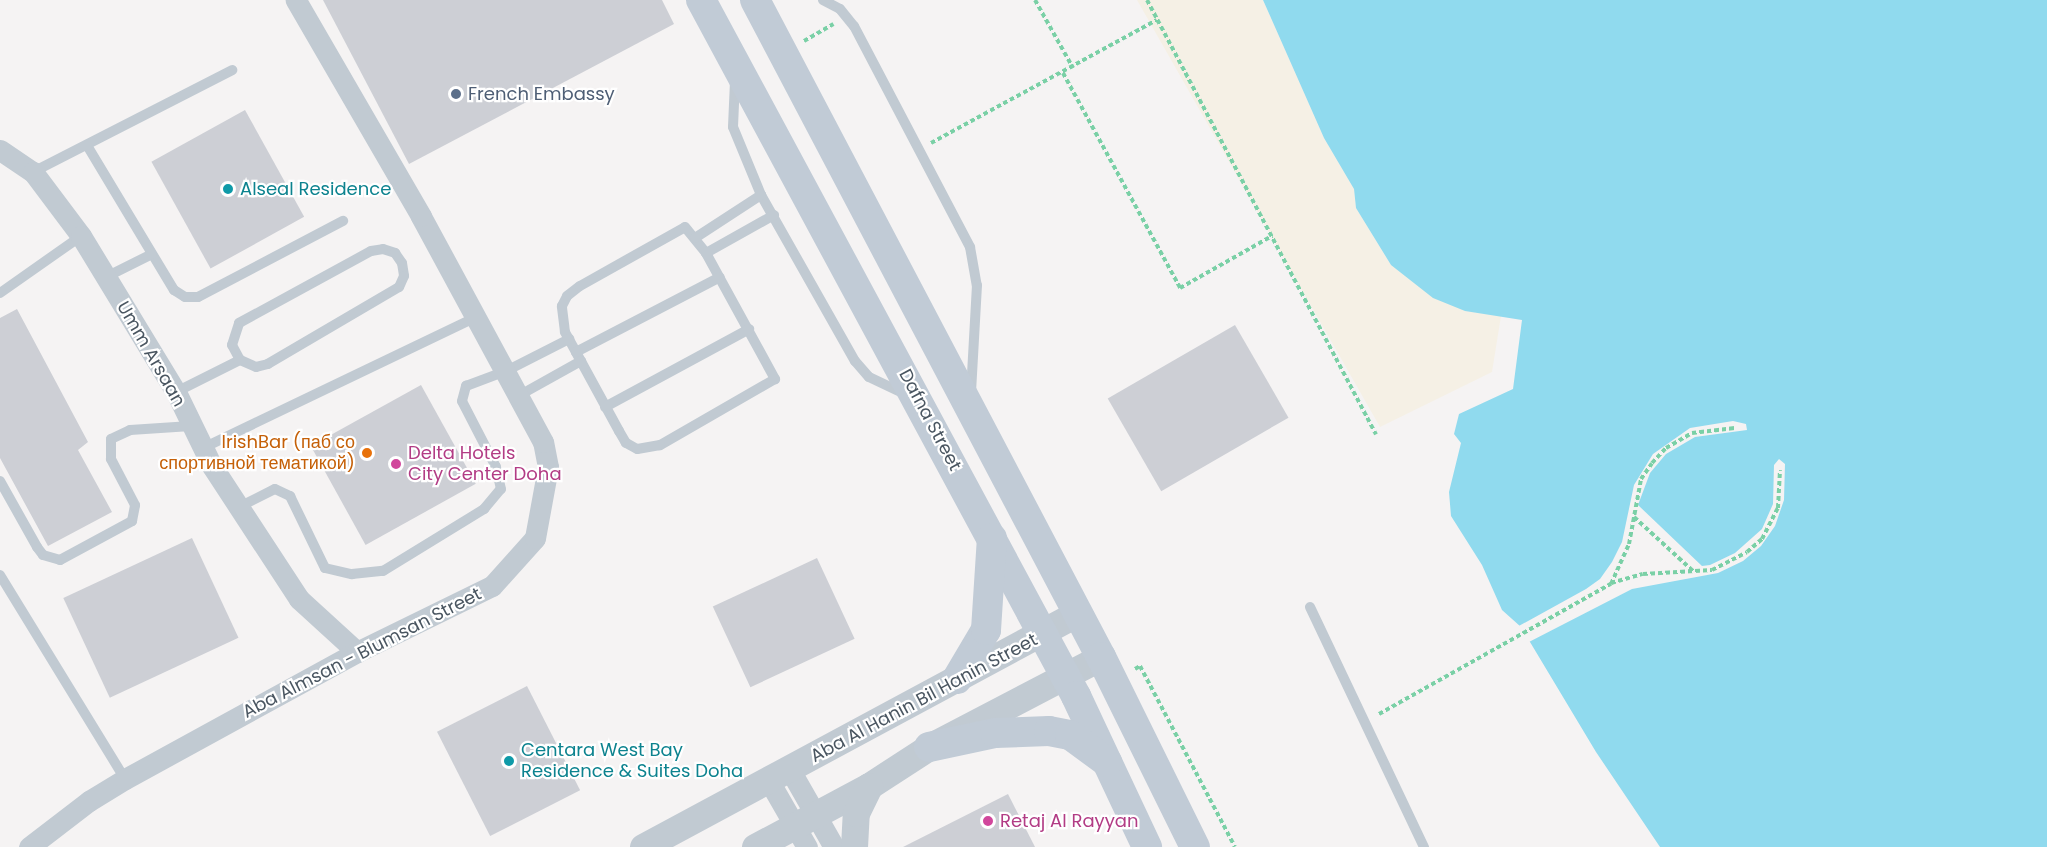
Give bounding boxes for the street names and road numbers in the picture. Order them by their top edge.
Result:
street label: Umm Arsaan [112,297,190,411]
street label: Dafna Street [894,365,966,475]
street label: Aba Almsan - Blumsan Street [239,583,485,723]
street label: Aba Al Hanin Bil Hanin Street [807,629,1041,767]

